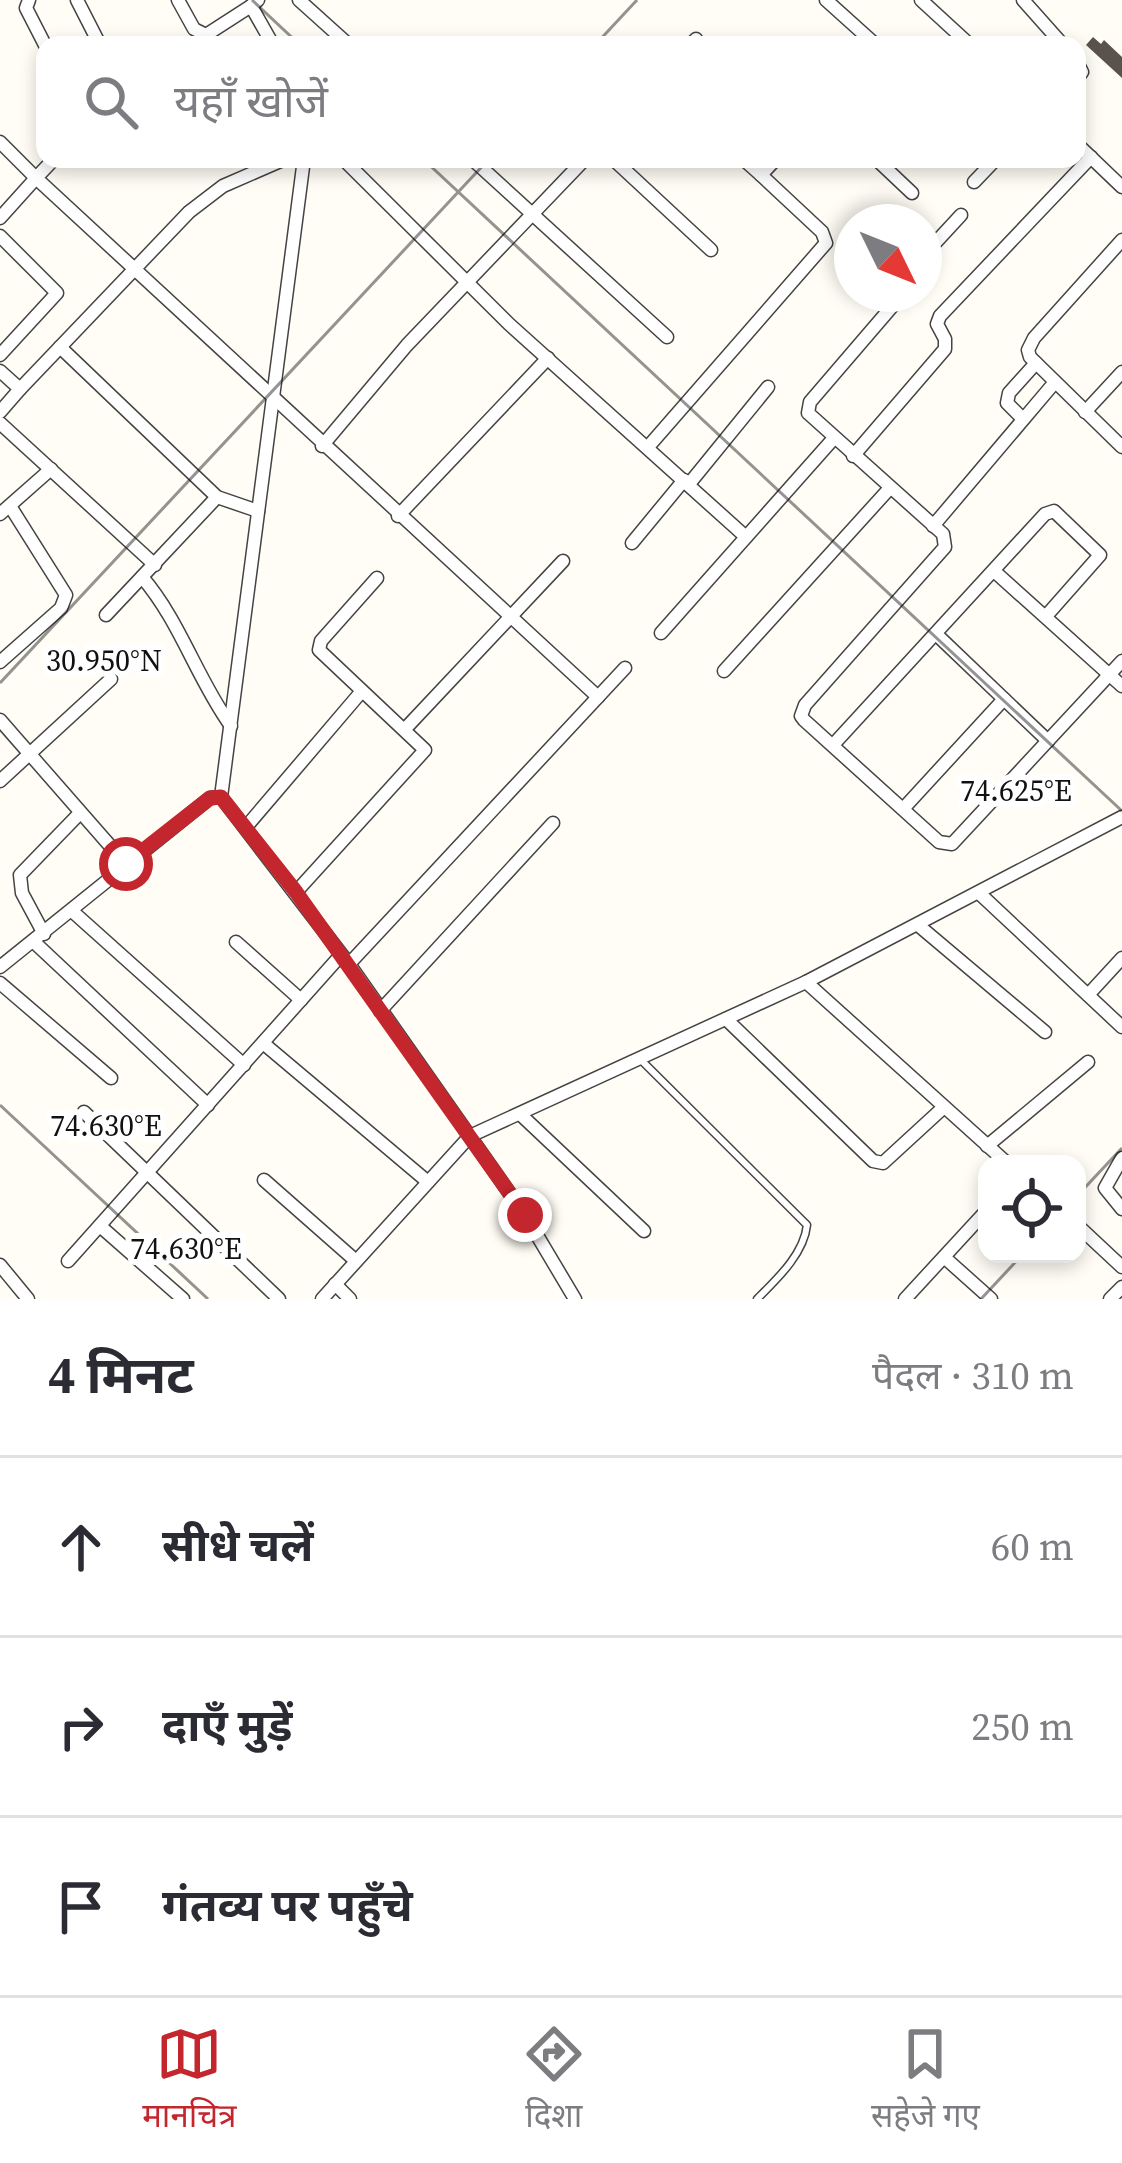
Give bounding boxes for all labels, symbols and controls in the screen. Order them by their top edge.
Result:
search box [36,36,1086,168]
icon: search [78,69,144,135]
text: यहाँ खोजें [174,70,328,132]
north arrow [834,204,942,312]
text: 30.950°N [46,640,162,681]
text: 74.625°E [960,770,1072,811]
route start [99,837,153,891]
text: 74.630°E [50,1105,162,1146]
map controls [978,1155,1086,1263]
button: locate [978,1155,1086,1263]
route end [498,1188,552,1242]
text: 74.630°E [130,1228,242,1269]
text: 4 मिनट [48,1340,194,1410]
text: पैदल · 310 m [872,1349,1074,1402]
icon: ahead [48,1514,114,1580]
text: सीधे चलें [162,1514,313,1576]
text: 60 m [991,1520,1074,1573]
icon: right [48,1694,114,1760]
text: दाएँ मुड़ें [162,1694,292,1756]
text: 250 m [971,1700,1074,1753]
icon: arrive [48,1874,114,1940]
text: गंतव्य पर पहुँचे [162,1874,413,1936]
tab: मानचित्र [142,2021,236,2140]
tab: दिशा [521,2021,587,2140]
tab: सहेजे गए [871,2021,980,2140]

